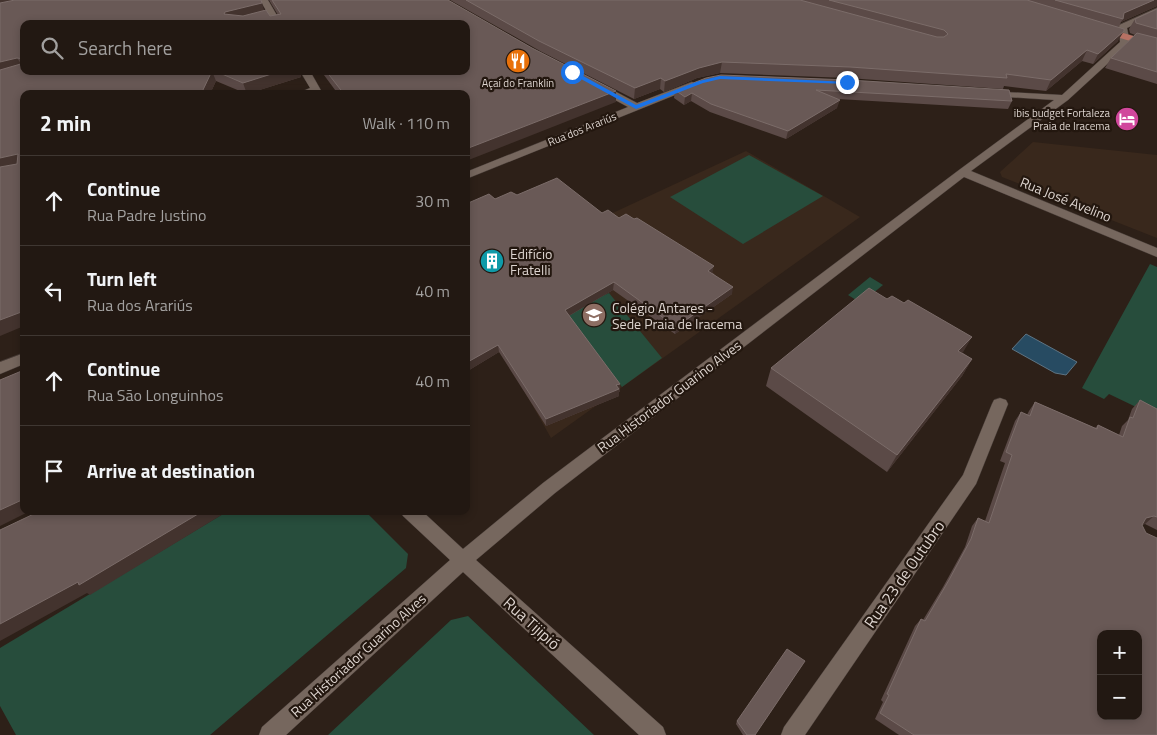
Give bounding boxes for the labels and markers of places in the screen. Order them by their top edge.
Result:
restaurant icon: Açaí do Franklin [505,48,531,74]
place label: Açaí do Franklin [482,75,554,91]
place label: ibis budget Fortaleza Praia de Iracema [1014,105,1110,134]
hotel icon: ibis budget Fortaleza Praia de Iracema [1114,106,1140,132]
place label: Edifício Fratelli [510,243,552,280]
building icon: Edifício Fratelli [479,248,505,274]
place label: Colégio Antares - Sede Praia de Iracema [612,297,742,334]
school or university icon: Colégio Antares - Sede Praia de Iracema [581,302,607,328]

